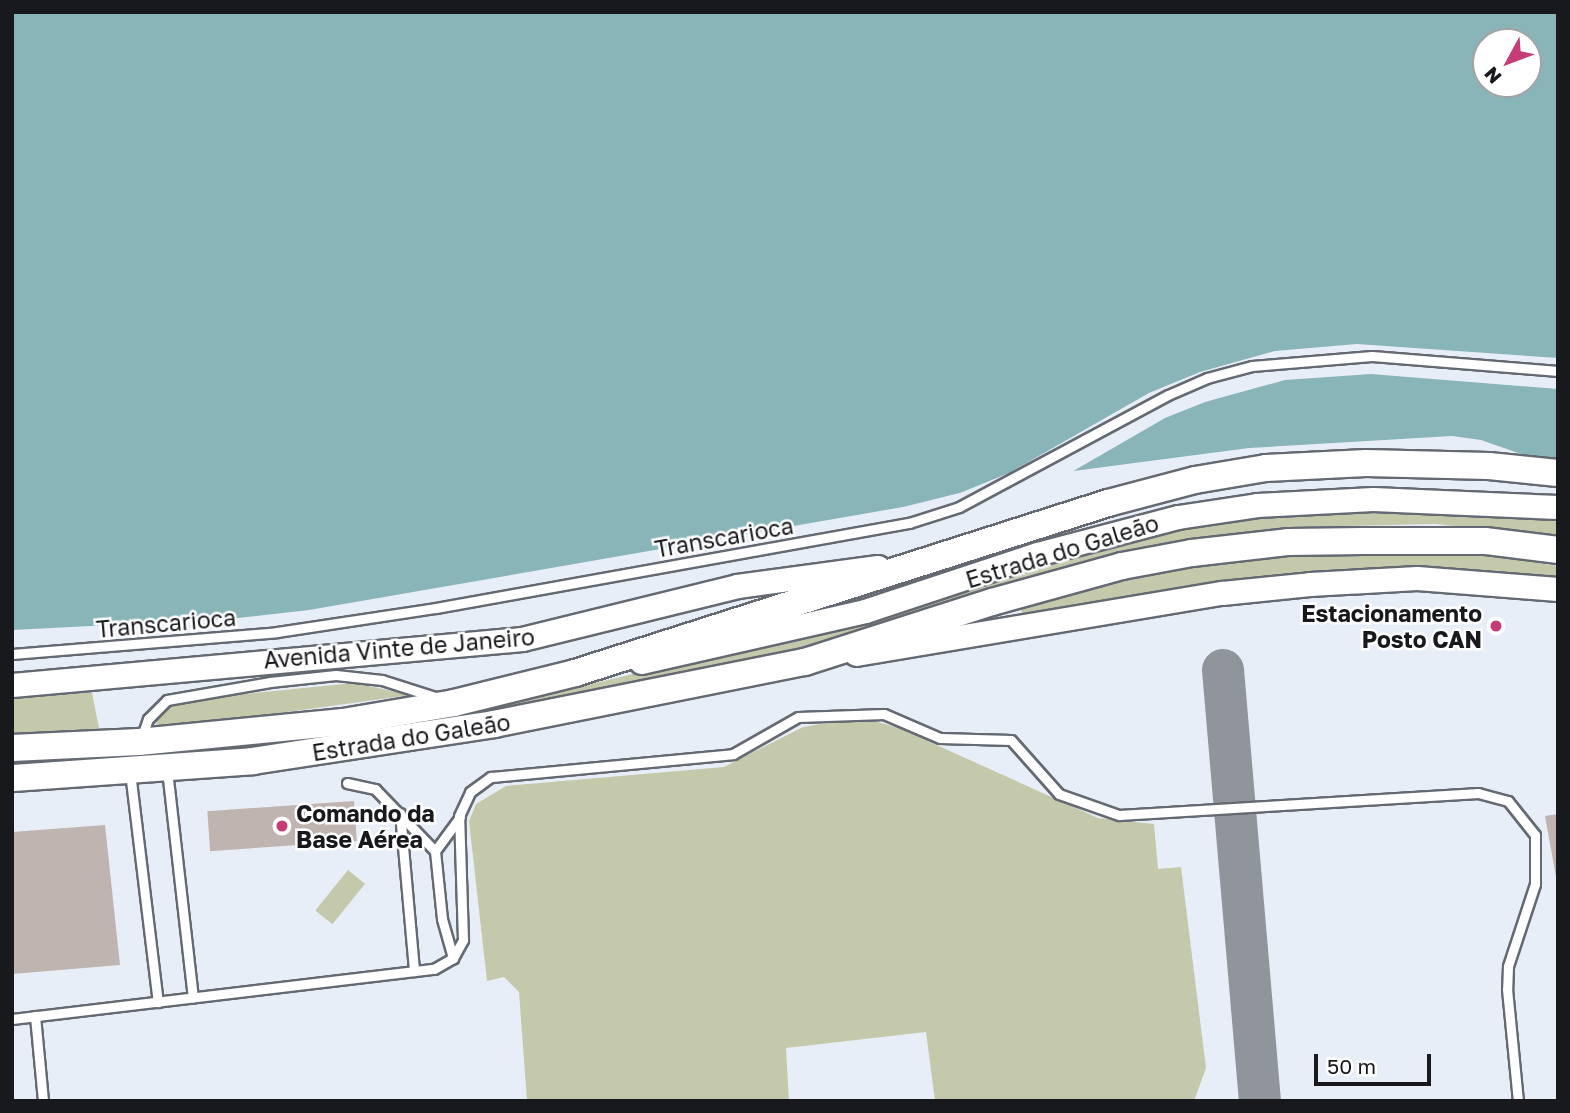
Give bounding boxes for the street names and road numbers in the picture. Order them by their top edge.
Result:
street label: Estrada do Galeão [962,509,1162,593]
street label: Transcarioca [653,511,795,563]
street label: Transcarioca [95,603,237,643]
street label: Avenida Vinte de Janeiro [262,622,536,674]
street label: Estrada do Galeão [310,708,512,766]

